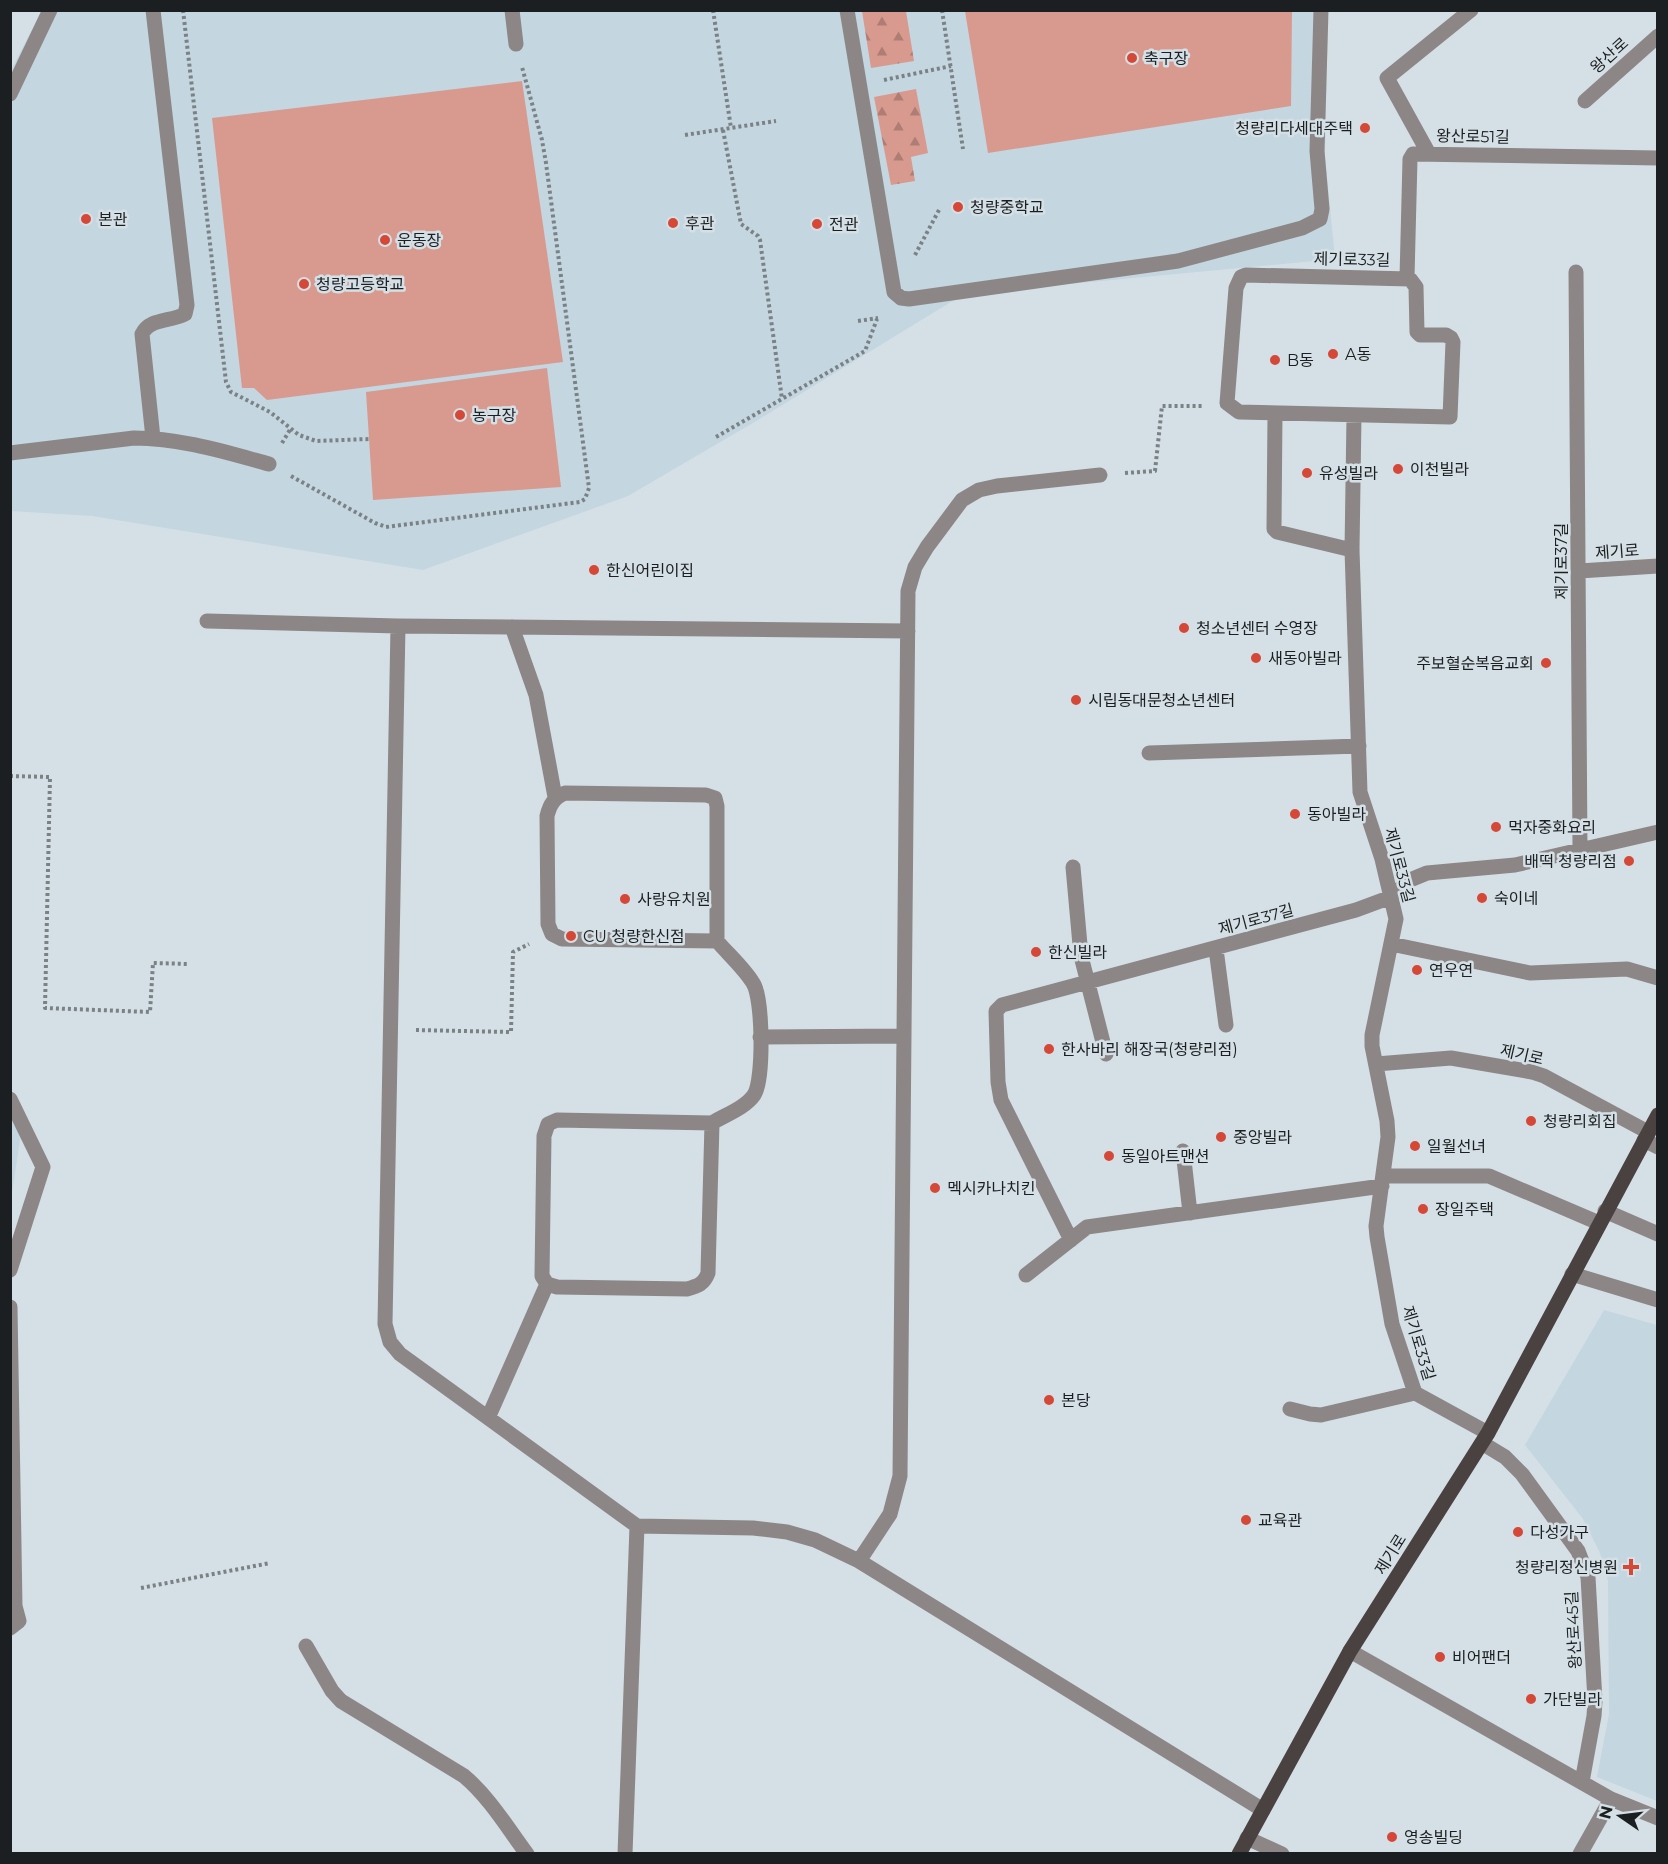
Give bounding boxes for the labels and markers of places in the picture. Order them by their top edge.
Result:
place label: 축구장 [1144,49,1188,68]
marker: 축구장 [1125,51,1139,65]
place label: 청량리다세대주택 [1235,119,1353,138]
marker: 청량리다세대주택 [1358,121,1372,135]
place label: 청량중학교 [970,198,1044,217]
marker: 청량중학교 [951,200,965,214]
place label: 본관 [98,210,128,229]
marker: 본관 [79,212,93,226]
place label: 후관 [685,214,715,233]
place label: 전관 [829,215,859,234]
marker: 후관 [666,216,680,230]
marker: 전관 [810,217,824,231]
place label: 운동장 [397,231,441,250]
marker: 운동장 [378,233,392,247]
place label: 청량고등학교 [316,275,404,294]
marker: 청량고등학교 [297,277,311,291]
place label: A동 [1345,345,1371,364]
marker: A동 [1326,347,1340,361]
place label: B동 [1287,351,1314,370]
marker: B동 [1268,353,1282,367]
place label: 농구장 [472,406,516,425]
marker: 농구장 [453,408,467,422]
place label: 이천빌라 [1410,460,1469,479]
marker: 이천빌라 [1391,462,1405,476]
place label: 유성빌라 [1319,464,1378,483]
marker: 유성빌라 [1300,466,1314,480]
place label: 한신어린이집 [606,561,694,580]
marker: 한신어린이집 [587,563,601,577]
place label: 청소년센터 수영장 [1196,619,1318,638]
marker: 청소년센터 수영장 [1177,621,1191,635]
place label: 새동아빌라 [1268,649,1342,668]
marker: 새동아빌라 [1249,651,1263,665]
place label: 주보혈순복음교회 [1416,654,1534,673]
marker: 주보혈순복음교회 [1539,656,1553,670]
place label: 시립동대문청소년센터 [1088,691,1235,710]
marker: 시립동대문청소년센터 [1069,693,1083,707]
place label: 동아빌라 [1307,805,1366,824]
marker: 동아빌라 [1288,807,1302,821]
place label: 먹자중화요리 [1508,818,1596,837]
marker: 먹자중화요리 [1489,820,1503,834]
place label: 배떡 청량리점 [1524,852,1617,871]
marker: 배떡 청량리점 [1622,854,1636,868]
place label: 숙이네 [1494,889,1538,908]
place label: 사랑유치원 [637,890,711,909]
marker: 숙이네 [1475,891,1489,905]
marker: 사랑유치원 [618,892,632,906]
place label: CU 청량한신점 [583,927,685,946]
marker: CU 청량한신점 [564,929,578,943]
place label: 한신빌라 [1048,943,1107,962]
marker: 한신빌라 [1029,945,1043,959]
place label: 연우연 [1429,961,1473,980]
marker: 연우연 [1410,963,1424,977]
place label: 한사바리 해장국(청량리점) [1061,1040,1238,1059]
marker: 한사바리 해장국(청량리점) [1042,1042,1056,1056]
place label: 청량리회집 [1543,1112,1617,1131]
marker: 청량리회집 [1524,1114,1538,1128]
place label: 중앙빌라 [1233,1128,1292,1147]
marker: 중앙빌라 [1214,1130,1228,1144]
place label: 일월선녀 [1427,1137,1486,1156]
marker: 일월선녀 [1408,1139,1422,1153]
place label: 동일아트맨션 [1121,1147,1209,1166]
marker: 동일아트맨션 [1102,1149,1116,1163]
place label: 멕시카나치킨 [947,1179,1035,1198]
marker: 멕시카나치킨 [928,1181,942,1195]
place label: 장일주택 [1435,1200,1494,1219]
marker: 장일주택 [1416,1202,1430,1216]
place label: 본당 [1061,1391,1091,1410]
marker: 본당 [1042,1393,1056,1407]
place label: 교육관 [1258,1511,1302,1530]
marker: 교육관 [1239,1513,1253,1527]
place label: 다성가구 [1530,1523,1589,1542]
marker: 다성가구 [1511,1525,1525,1539]
place label: 청량리정신병원 [1515,1558,1618,1577]
marker: 청량리정신병원 [1622,1558,1640,1576]
place label: 비어팬더 [1452,1648,1511,1667]
marker: 비어팬더 [1433,1650,1447,1664]
place label: 가단빌라 [1543,1690,1602,1709]
marker: 가단빌라 [1524,1692,1538,1706]
place label: 영송빌딩 [1404,1828,1463,1847]
marker: 영송빌딩 [1385,1830,1399,1844]

